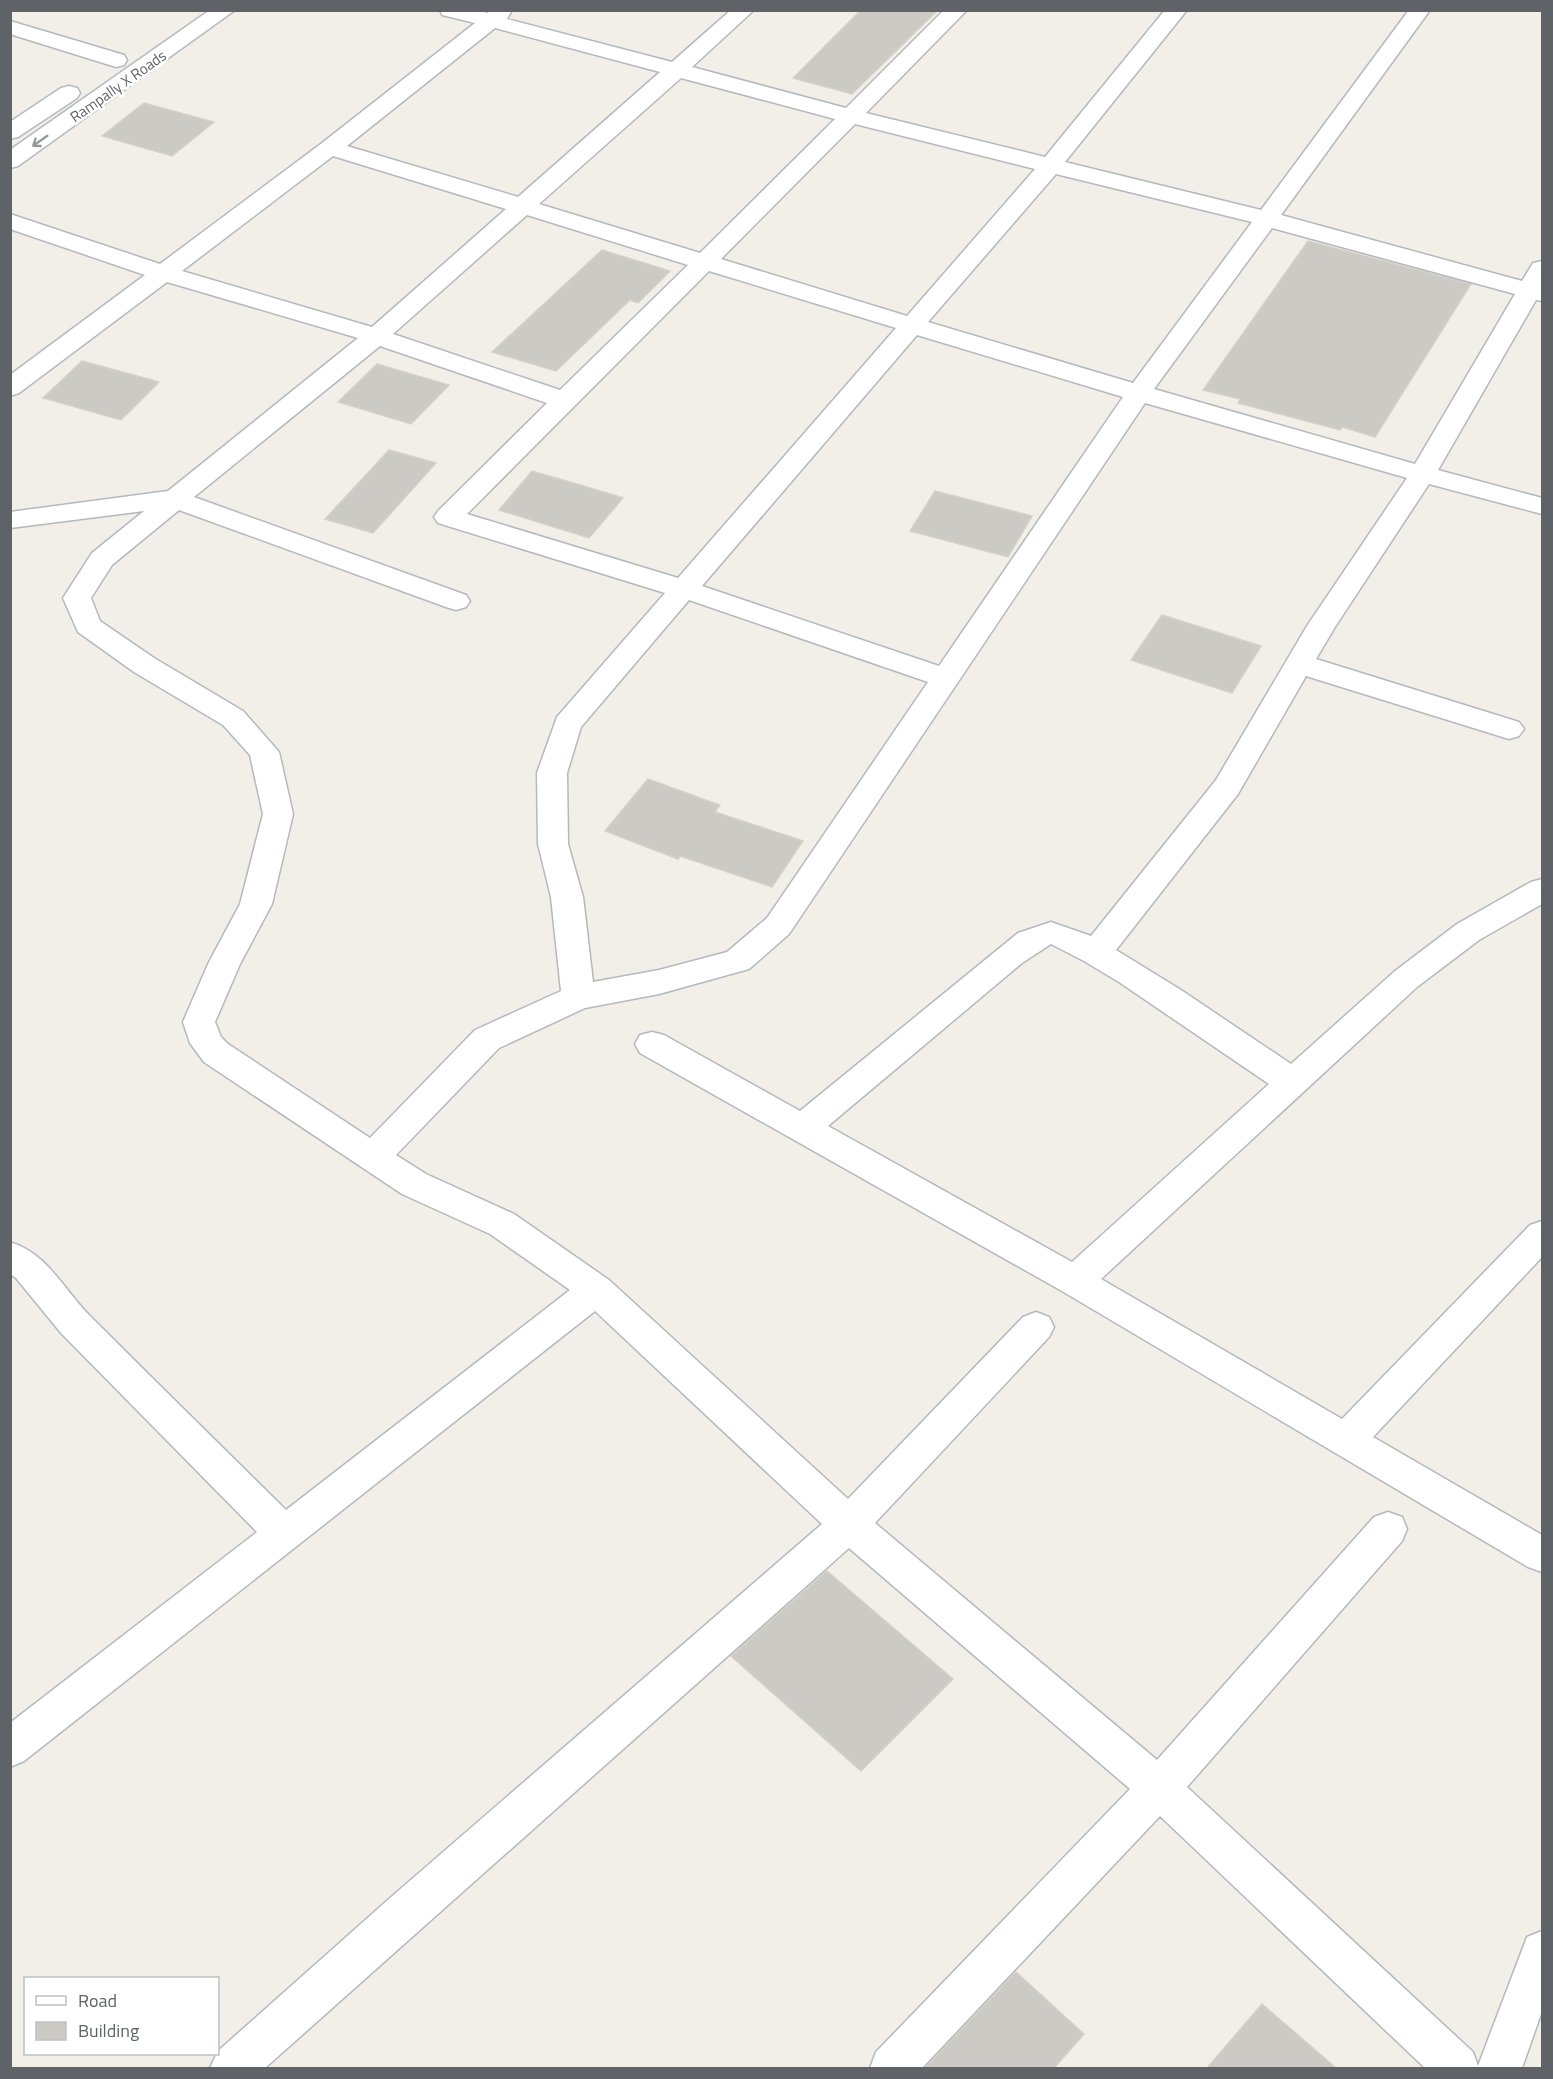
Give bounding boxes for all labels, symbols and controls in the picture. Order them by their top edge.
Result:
street label: Rampally X Roads [65,44,171,128]
one-way arrow [32,135,48,147]
legend [24,1977,219,2055]
text: Road [78,1987,117,2014]
text: Building [78,2017,139,2044]

